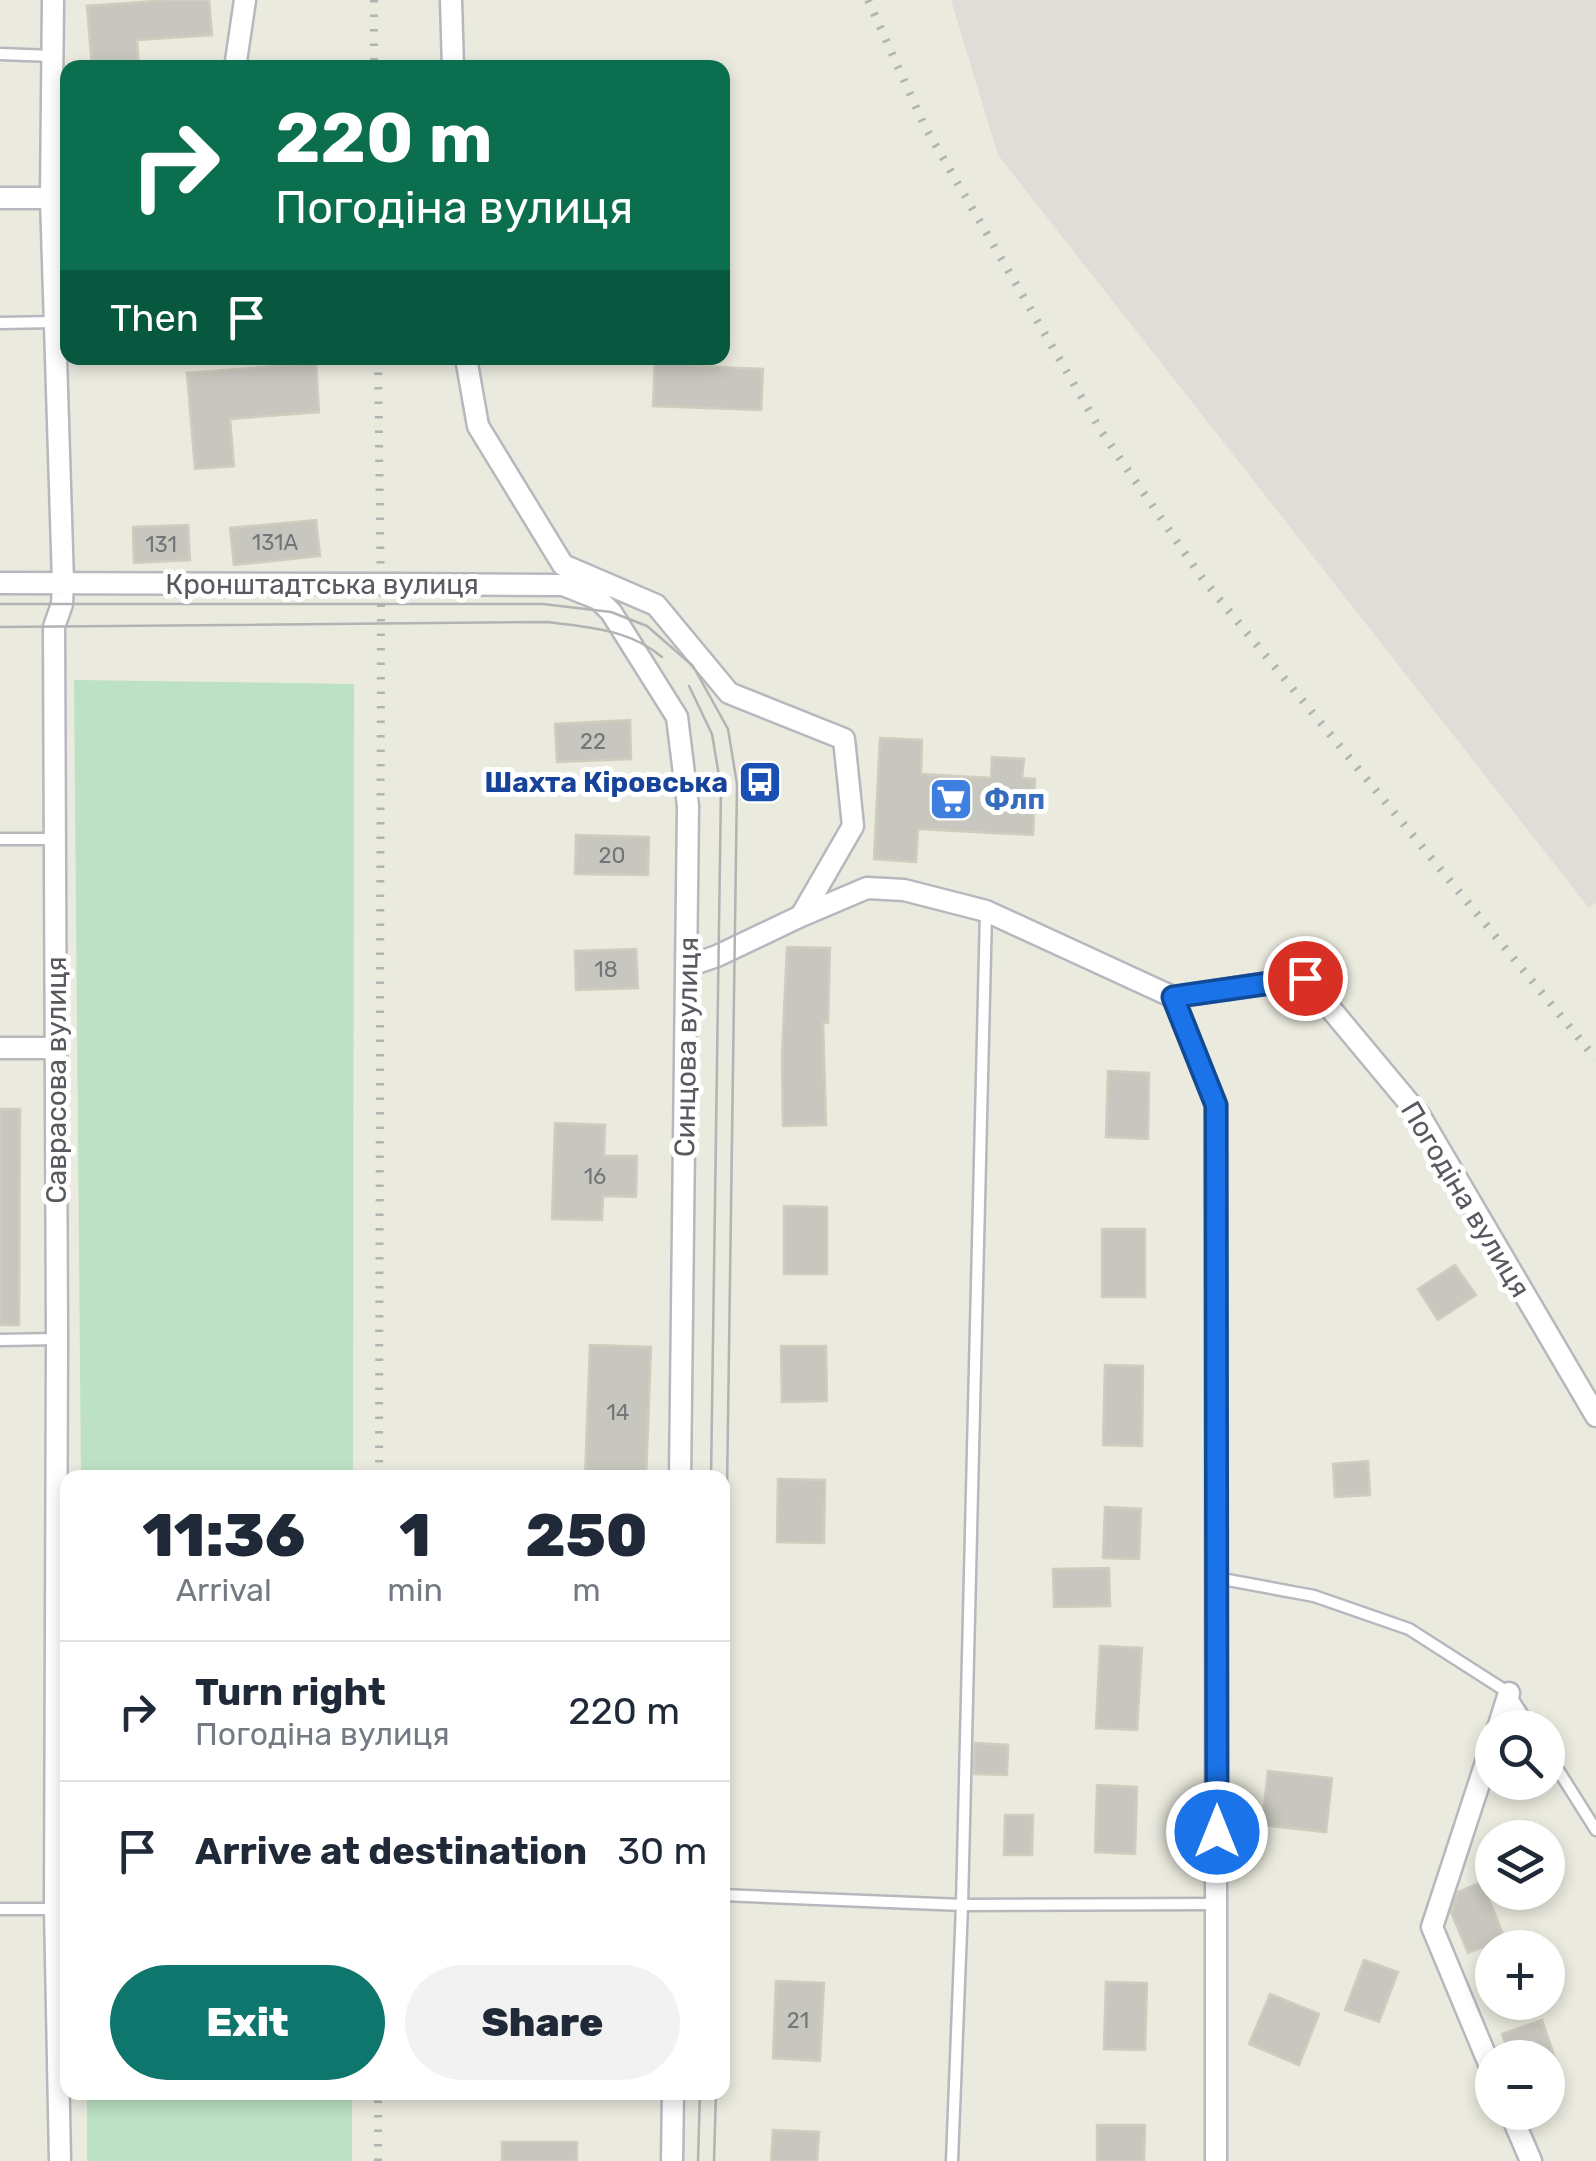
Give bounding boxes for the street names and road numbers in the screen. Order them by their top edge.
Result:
street label: Кронштадтська вулиця [165,568,479,601]
street label: Синцова вулиця [668,937,705,1157]
street label: Саврасова вулиця [40,956,73,1204]
street label: Погодіна вулиця [1394,1095,1537,1303]

